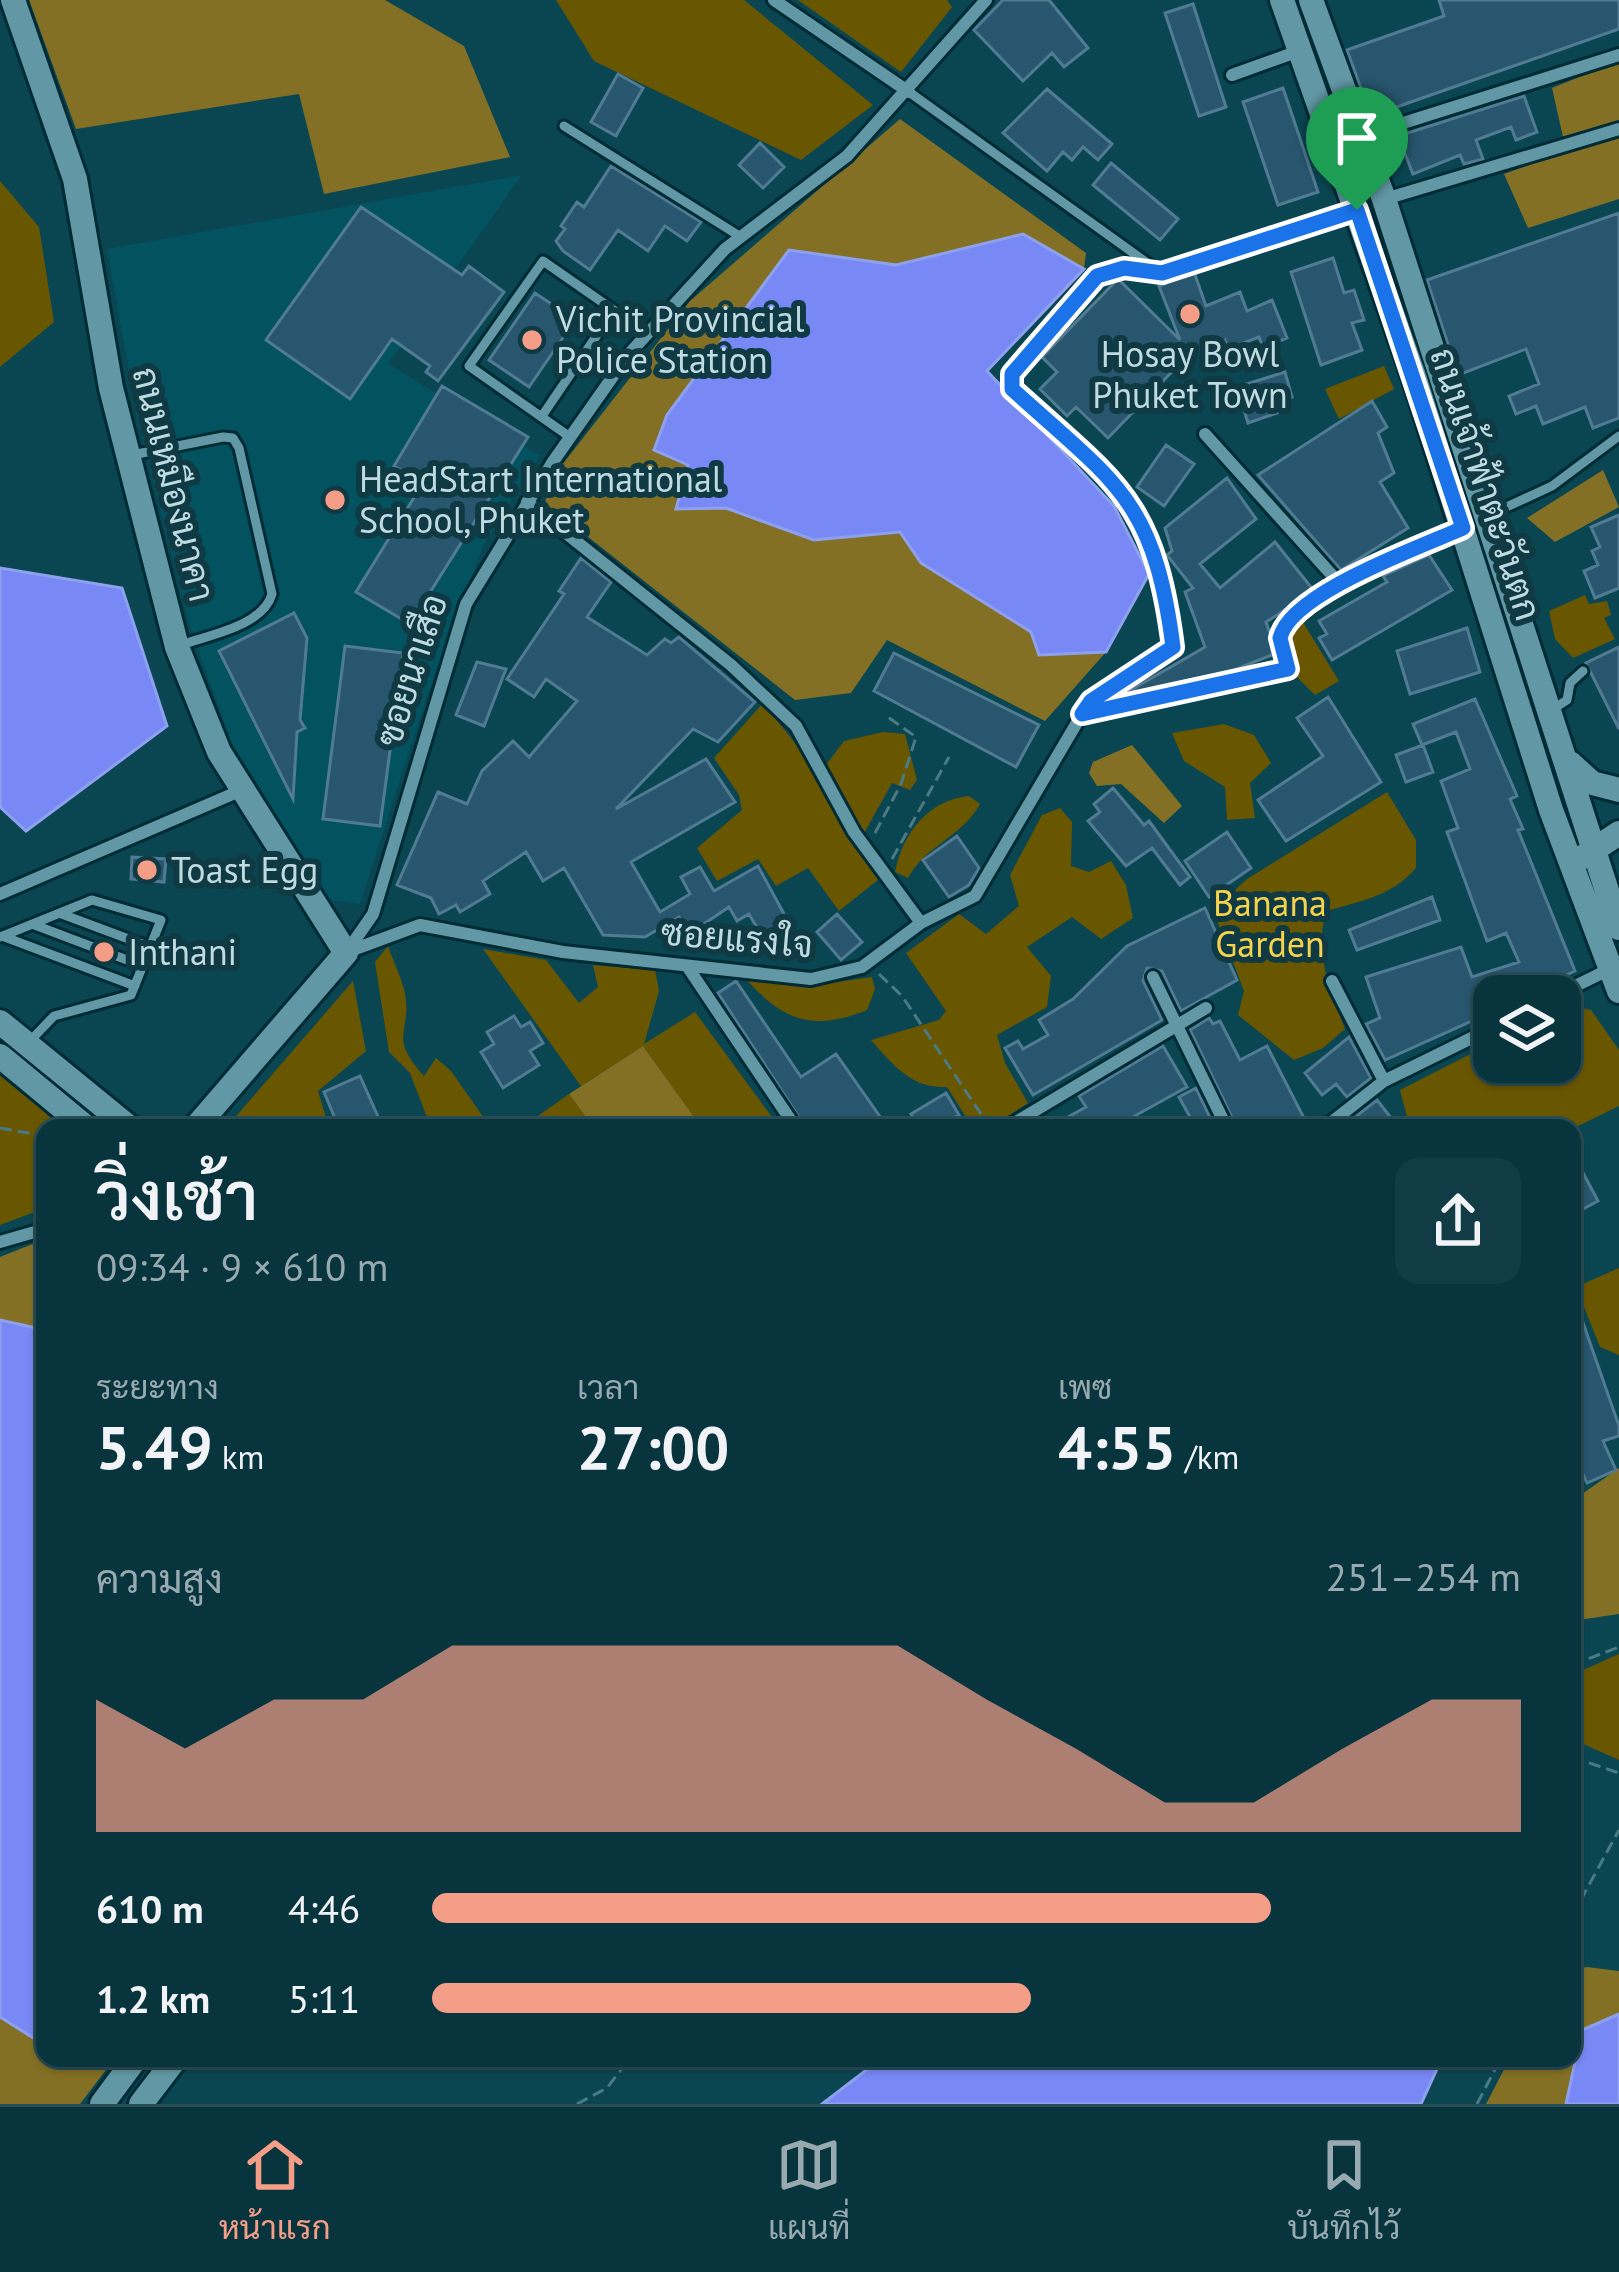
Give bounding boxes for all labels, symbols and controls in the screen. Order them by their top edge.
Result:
pin [1306,87,1408,210]
icon: arrive [1324,105,1390,171]
place label: Vichit Provincial Police Station [555,295,805,383]
marker: Hosay Bowl Phuket Town [1177,301,1203,327]
marker: Vichit Provincial Police Station [519,327,545,353]
place label: Hosay Bowl Phuket Town [1092,330,1288,418]
street label: ถนนเจ้าฟ้าตะวันตก [1420,342,1553,626]
street label: ถนนเหมืองนาคา [123,362,226,606]
place label: HeadStart International School, Phuket [359,455,723,543]
marker: HeadStart International School, Phuket [322,487,348,513]
street label: ซอยนาเสือ [364,588,457,752]
place label: Toast Egg [171,846,318,893]
marker: Toast Egg [134,857,160,883]
park label: Banana Garden [1213,879,1327,967]
street label: ซอยแรงใจ [659,907,815,968]
place label: Inthani [128,928,237,975]
marker: Inthani [91,939,117,965]
map controls [1473,975,1581,1083]
button: layers [1473,975,1581,1083]
text: วิ่งเช้า [96,1153,258,1238]
button: share [1395,1158,1521,1284]
text: 09:34 · 9 × 610 m [96,1241,388,1292]
text: ระยะทาง [96,1365,219,1408]
text: เวลา [577,1365,639,1408]
text: เพซ [1058,1365,1112,1408]
text: 5.49 [96,1408,213,1486]
text: 27:00 [577,1408,729,1486]
text: 4:55 [1058,1408,1176,1486]
text: km [213,1435,264,1478]
text: /km [1176,1435,1239,1478]
text: 251–254 m [1326,1551,1521,1602]
text: ความสูง [96,1553,223,1604]
text: 610 m [96,1883,204,1934]
text: 4:46 [288,1883,360,1934]
text: 1.2 km [96,1973,210,2024]
text: 5:11 [288,1973,360,2024]
tab: หน้าแรก [219,2132,331,2248]
tab: แผนที่ [768,2132,850,2248]
tab: บันทึกไว้ [1288,2132,1400,2248]

